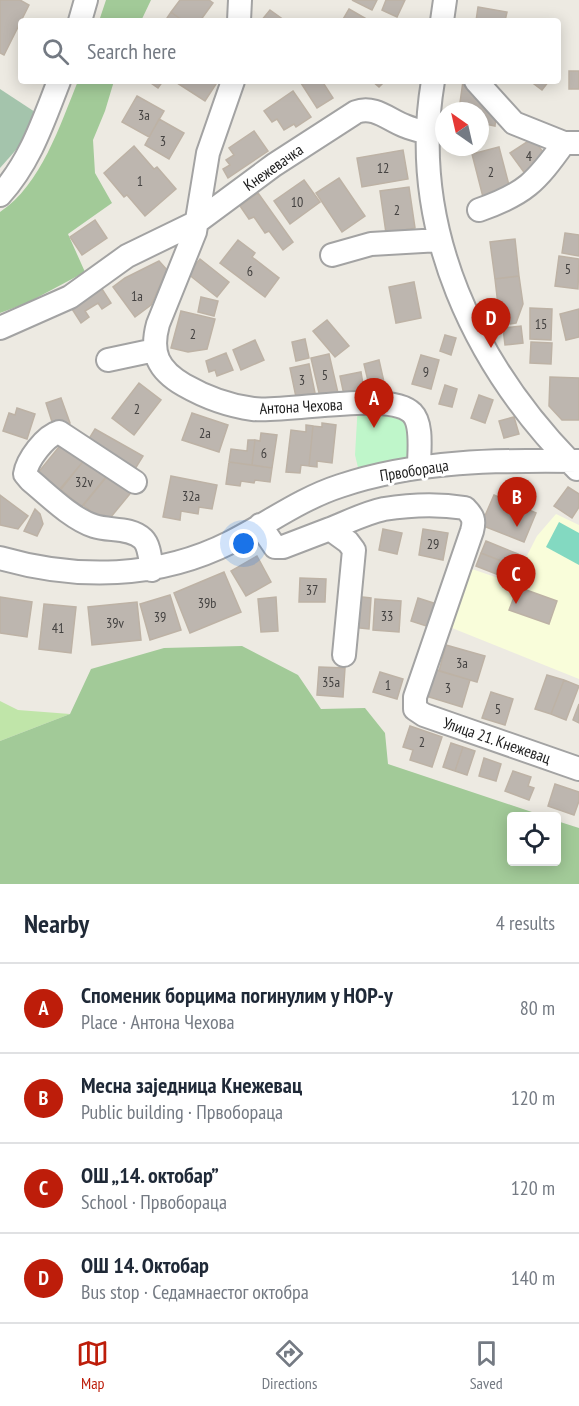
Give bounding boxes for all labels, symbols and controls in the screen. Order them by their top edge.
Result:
search box [18,18,561,84]
icon: search [39,35,72,68]
text: Search here [87,37,176,65]
north arrow [435,102,489,156]
house number: 3a [138,106,150,124]
house number: 3 [160,132,166,150]
street label: Кнежевачка [239,139,307,195]
house number: 4 [526,147,533,165]
house number: 12 [377,159,389,177]
house number: 2 [488,163,494,181]
house number: 1 [137,172,143,190]
house number: 10 [291,193,303,211]
house number: 2 [394,201,400,219]
house number: 5 [565,260,571,278]
house number: 6 [247,262,253,280]
house number: 1a [131,287,143,305]
pin: D [472,298,510,348]
house number: 15 [535,315,547,333]
house number: 2 [190,325,196,343]
house number: 9 [423,363,429,381]
house number: 5 [322,366,328,384]
house number: 3 [299,371,305,389]
pin: A [354,378,394,428]
street label: Антона Чехова [259,394,343,418]
house number: 2 [134,400,140,418]
house number: 2a [199,424,211,442]
house number: 6 [261,444,267,462]
street label: Првобораца [378,455,450,485]
house number: 32v [75,473,94,491]
pin: B [498,478,536,527]
house number: 32a [182,487,200,505]
your location [229,529,258,558]
house number: 29 [427,535,439,553]
pin: C [496,554,536,604]
house number: 37 [306,581,318,599]
house number: 39b [198,594,216,612]
house number: 33 [381,607,393,625]
house number: 39 [154,608,166,626]
house number: 39v [106,614,125,632]
house number: 41 [52,619,64,637]
house number: 3a [456,654,468,672]
house number: 35a [322,673,340,691]
house number: 1 [385,676,391,694]
house number: 3 [445,679,451,697]
house number: 5 [495,700,501,718]
street label: Улица 21. Кнежевац [441,712,553,768]
house number: 2 [419,733,425,751]
map controls [507,812,561,866]
button: locate [507,812,561,866]
text: Nearby [24,907,89,940]
text: 4 results [496,910,555,936]
text: Споменик борцима погинулим у НОР-у [81,981,393,1009]
text: A [38,995,49,1021]
text: 80 m [520,995,555,1021]
text: Place · Антона Чехова [81,1009,235,1035]
text: Месна заједница Кнежевац [81,1071,302,1099]
text: B [39,1085,48,1111]
text: 120 m [511,1085,555,1111]
text: Public building · Првобораца [81,1099,283,1125]
text: ОШ „14. октобар” [81,1161,219,1189]
text: C [39,1175,48,1201]
text: 120 m [511,1175,555,1201]
text: School · Првобораца [81,1189,227,1215]
text: ОШ 14. Октобар [81,1251,209,1279]
text: D [38,1265,49,1291]
text: 140 m [511,1265,555,1291]
text: Bus stop · Седамнаестог октобра [81,1279,309,1305]
tab: Map [76,1337,109,1393]
tab: Directions [262,1337,317,1393]
tab: Saved [470,1337,503,1393]

